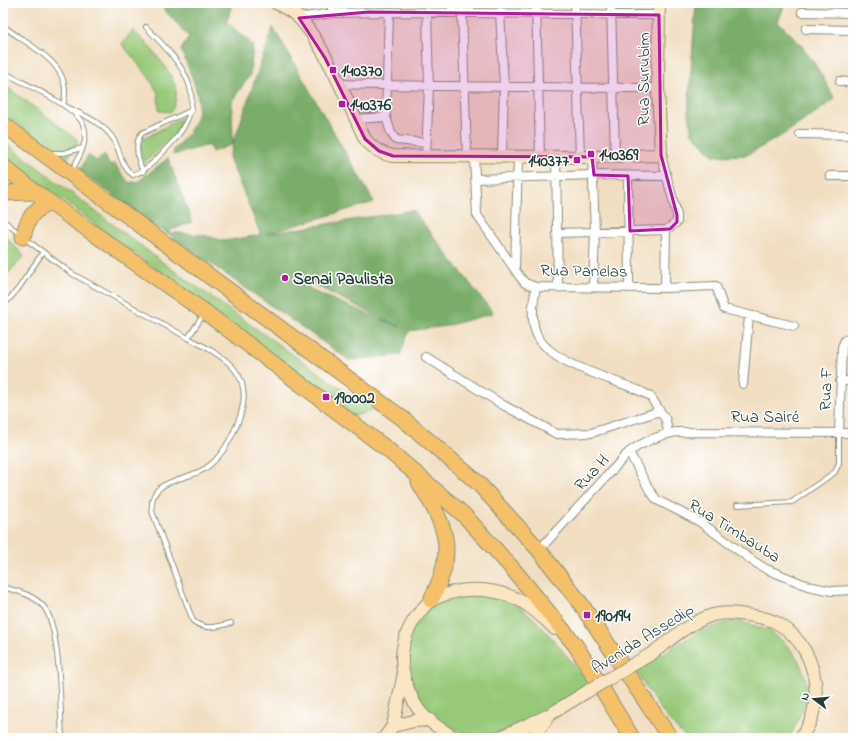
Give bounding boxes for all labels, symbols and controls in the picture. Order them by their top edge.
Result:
street label: Rua Surubim [632,32,657,126]
place label: 140370 [341,59,383,84]
marker: 140370 [328,65,338,75]
place label: 140376 [350,93,392,118]
marker: 140376 [337,99,347,109]
place label: 140369 [599,143,639,168]
place label: 140377 [528,149,570,174]
marker: 140369 [586,149,596,159]
marker: 140377 [572,155,582,165]
street label: Rua Panelas [540,258,628,285]
place label: Senai Paulista [293,267,394,292]
marker: Senai Paulista [280,273,290,283]
street label: Rua F [813,367,840,411]
place label: 190002 [334,386,376,411]
marker: 190002 [321,392,331,402]
street label: Rua Sairé [731,405,800,430]
street label: Rua H [568,449,616,497]
street label: Rua Timbauba [683,493,785,570]
street label: Avenida Assedip [587,598,699,681]
place label: 190194 [595,604,631,629]
marker: 190194 [582,610,592,620]
north arrow [794,679,834,719]
text: N [797,691,814,702]

